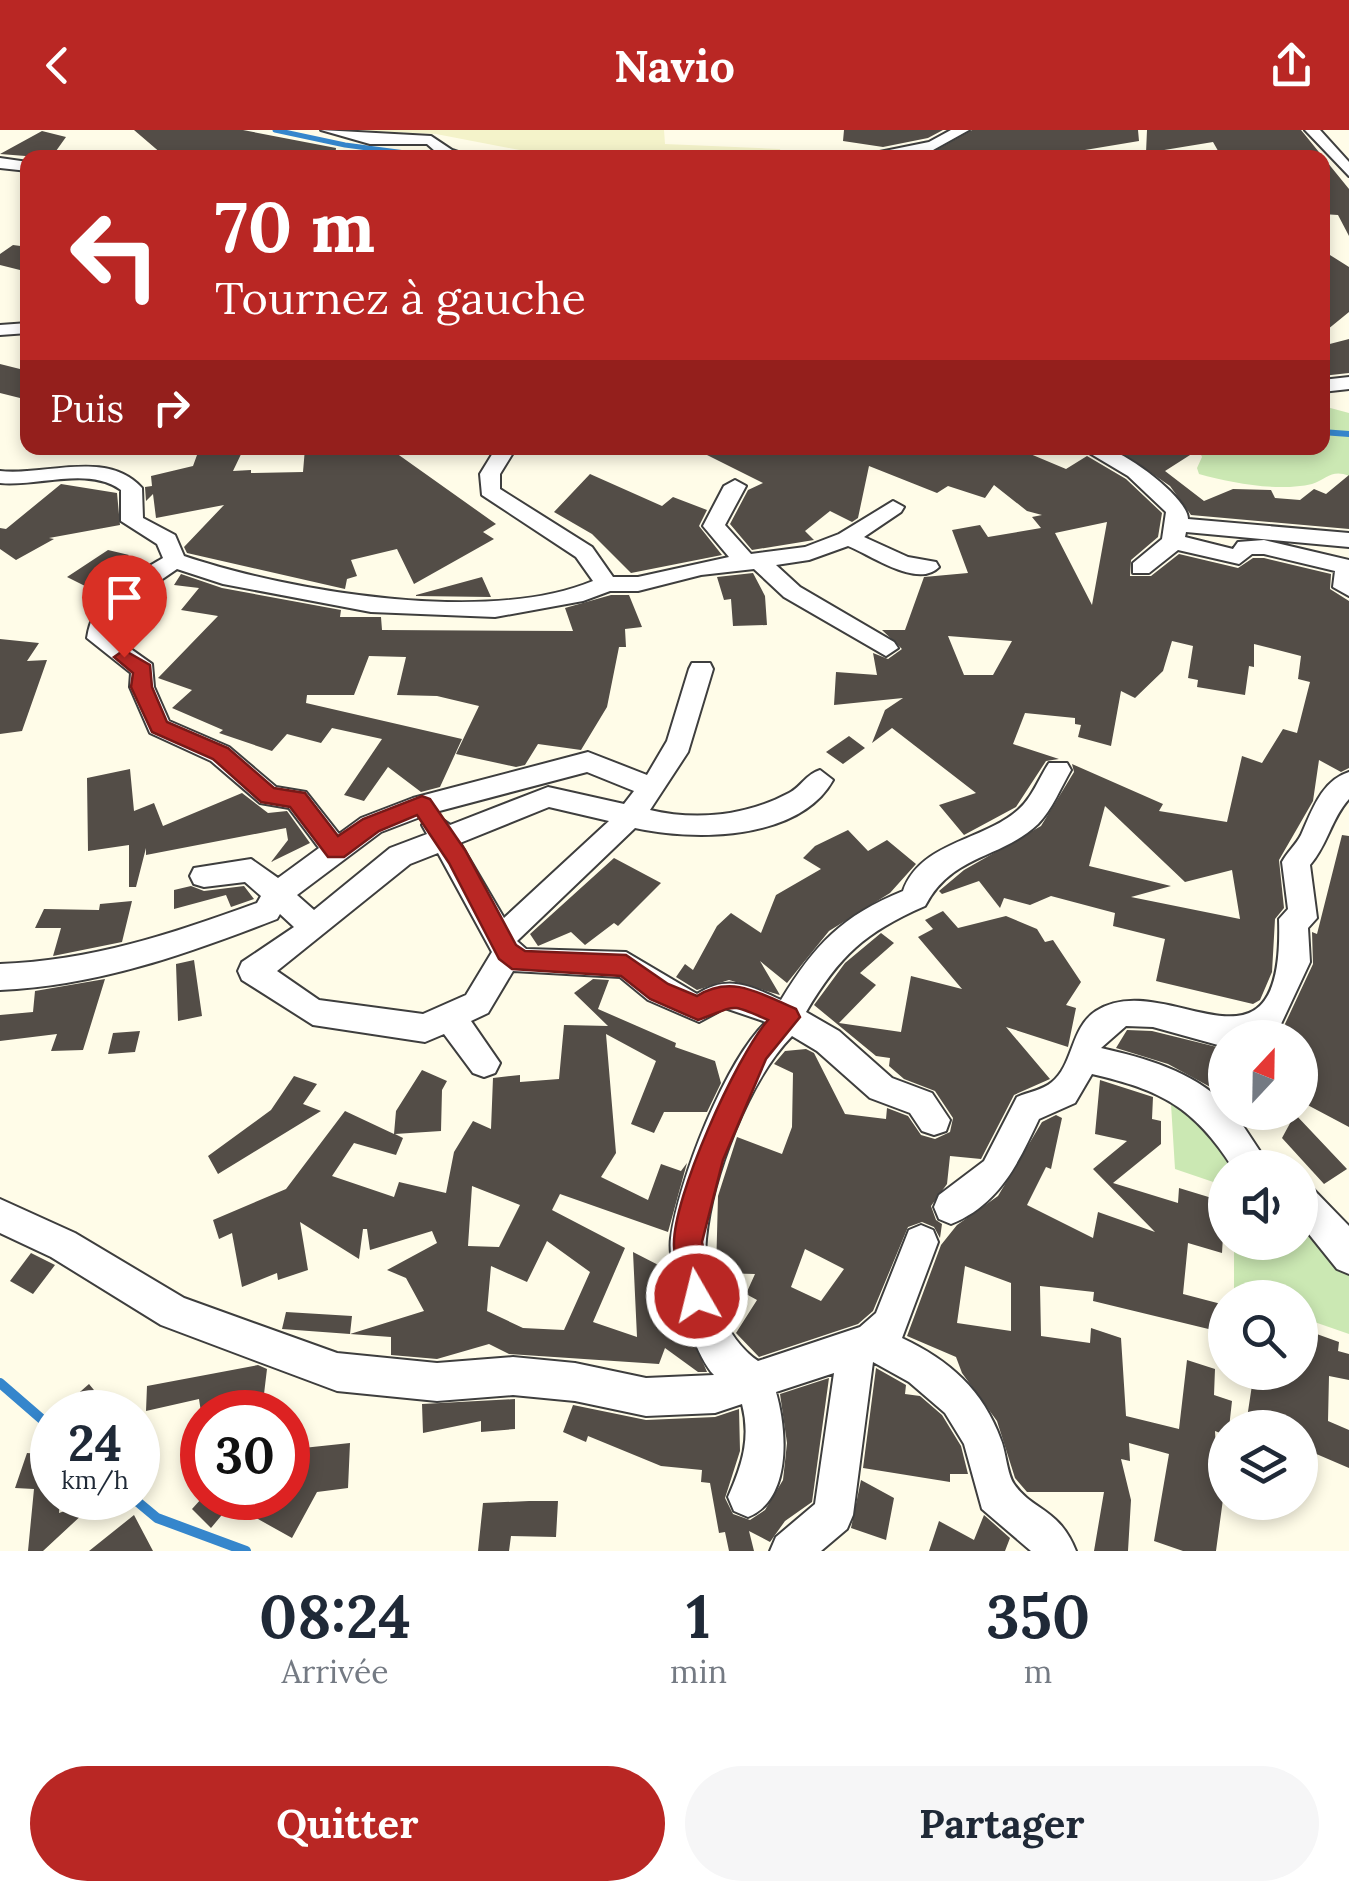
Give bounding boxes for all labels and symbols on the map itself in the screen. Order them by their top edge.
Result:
pin [82,555,167,658]
north arrow [1208,1020,1318,1130]
position arrow [645,1244,749,1348]
speed limit sign: 30 [180,1390,310,1520]

